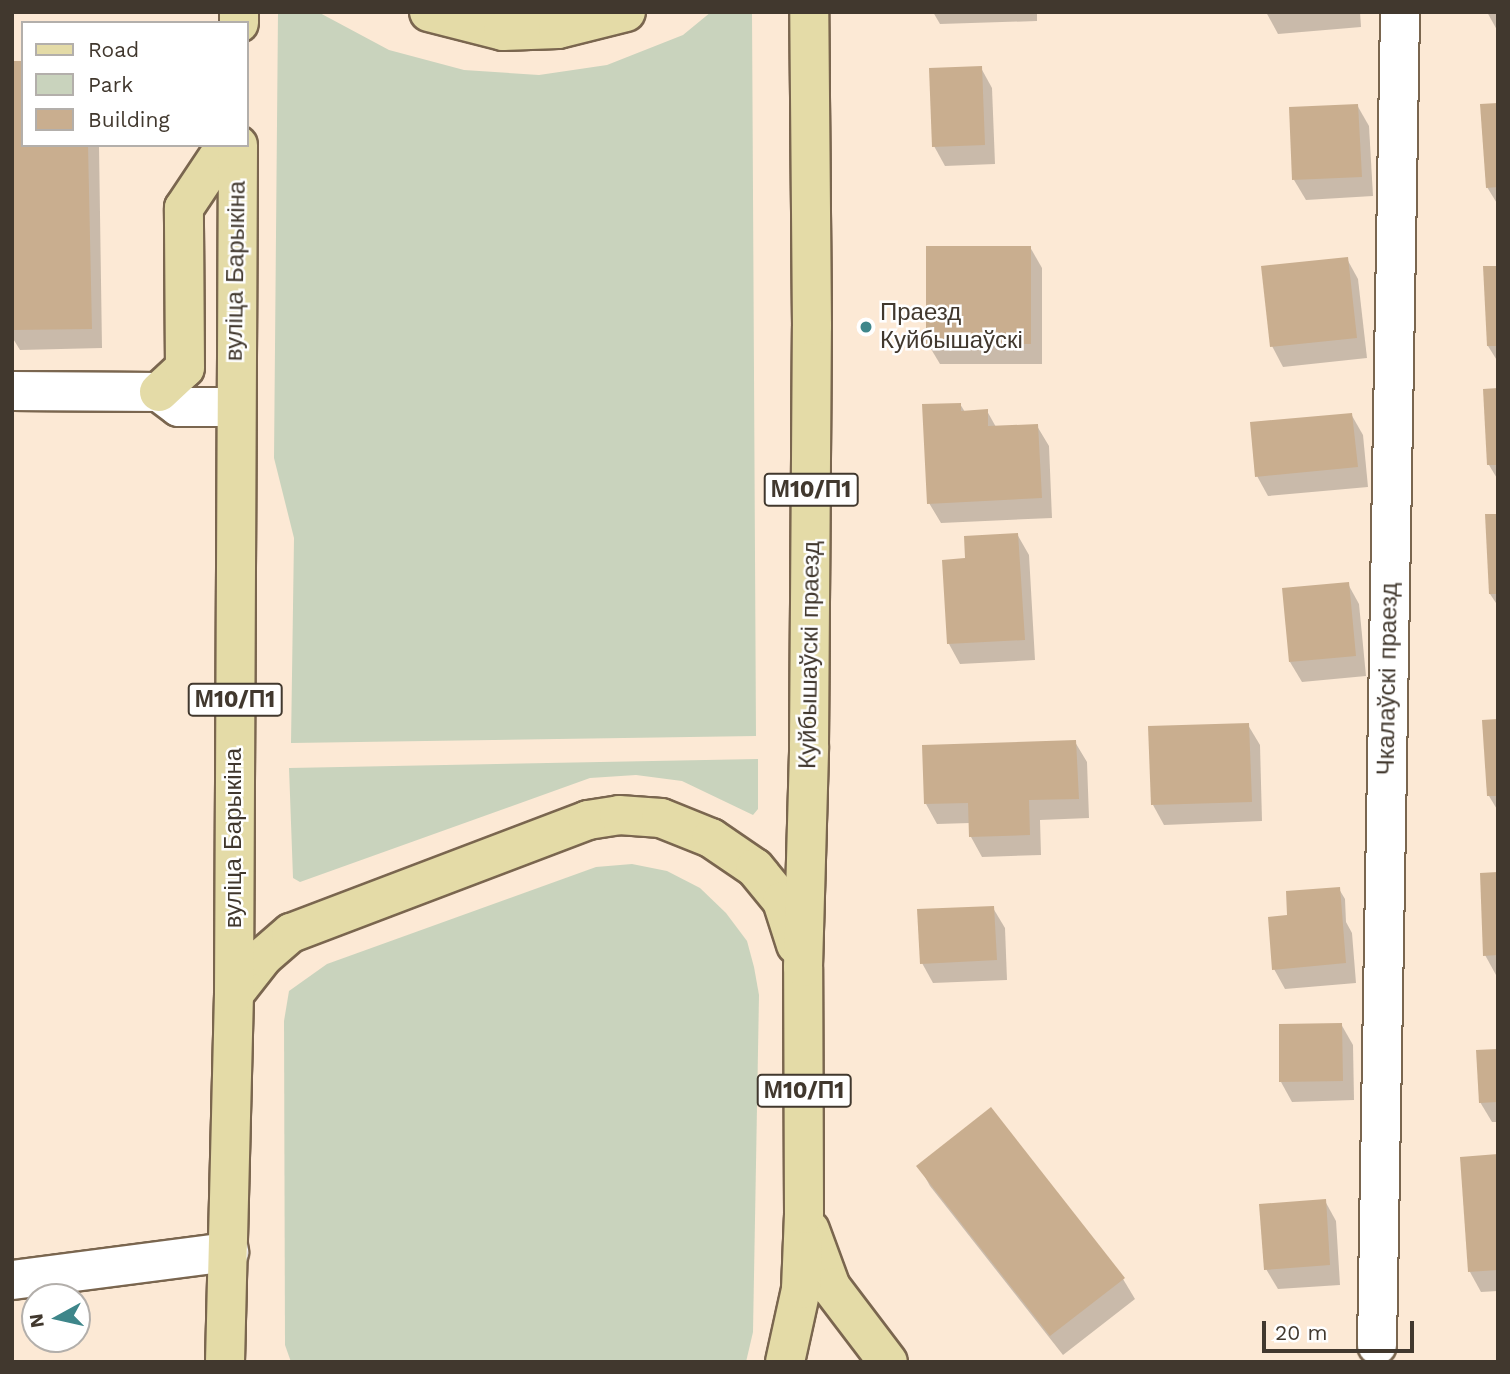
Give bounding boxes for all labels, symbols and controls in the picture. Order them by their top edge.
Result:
legend [21,21,248,147]
text: Road [88,37,139,62]
text: Park [88,72,133,97]
text: Building [88,107,170,132]
street label: вуліца Барыкіна [220,181,252,361]
place label: Праезд Куйбышаўскі [880,299,1023,355]
marker: Праезд Куйбышаўскі [858,319,874,335]
road number: М10/П1 [762,470,860,510]
street label: Куйбышаўскі праезд [794,541,826,769]
street label: Чкалаўскі праезд [1372,582,1404,776]
road number: М10/П1 [186,680,284,720]
street label: вуліца Барыкіна [220,748,248,928]
road number: М10/П1 [755,1072,853,1110]
north arrow [21,1283,91,1353]
scale bar [1265,1308,1417,1352]
text: N [24,1312,49,1329]
text: 20 m [1275,1320,1327,1345]

